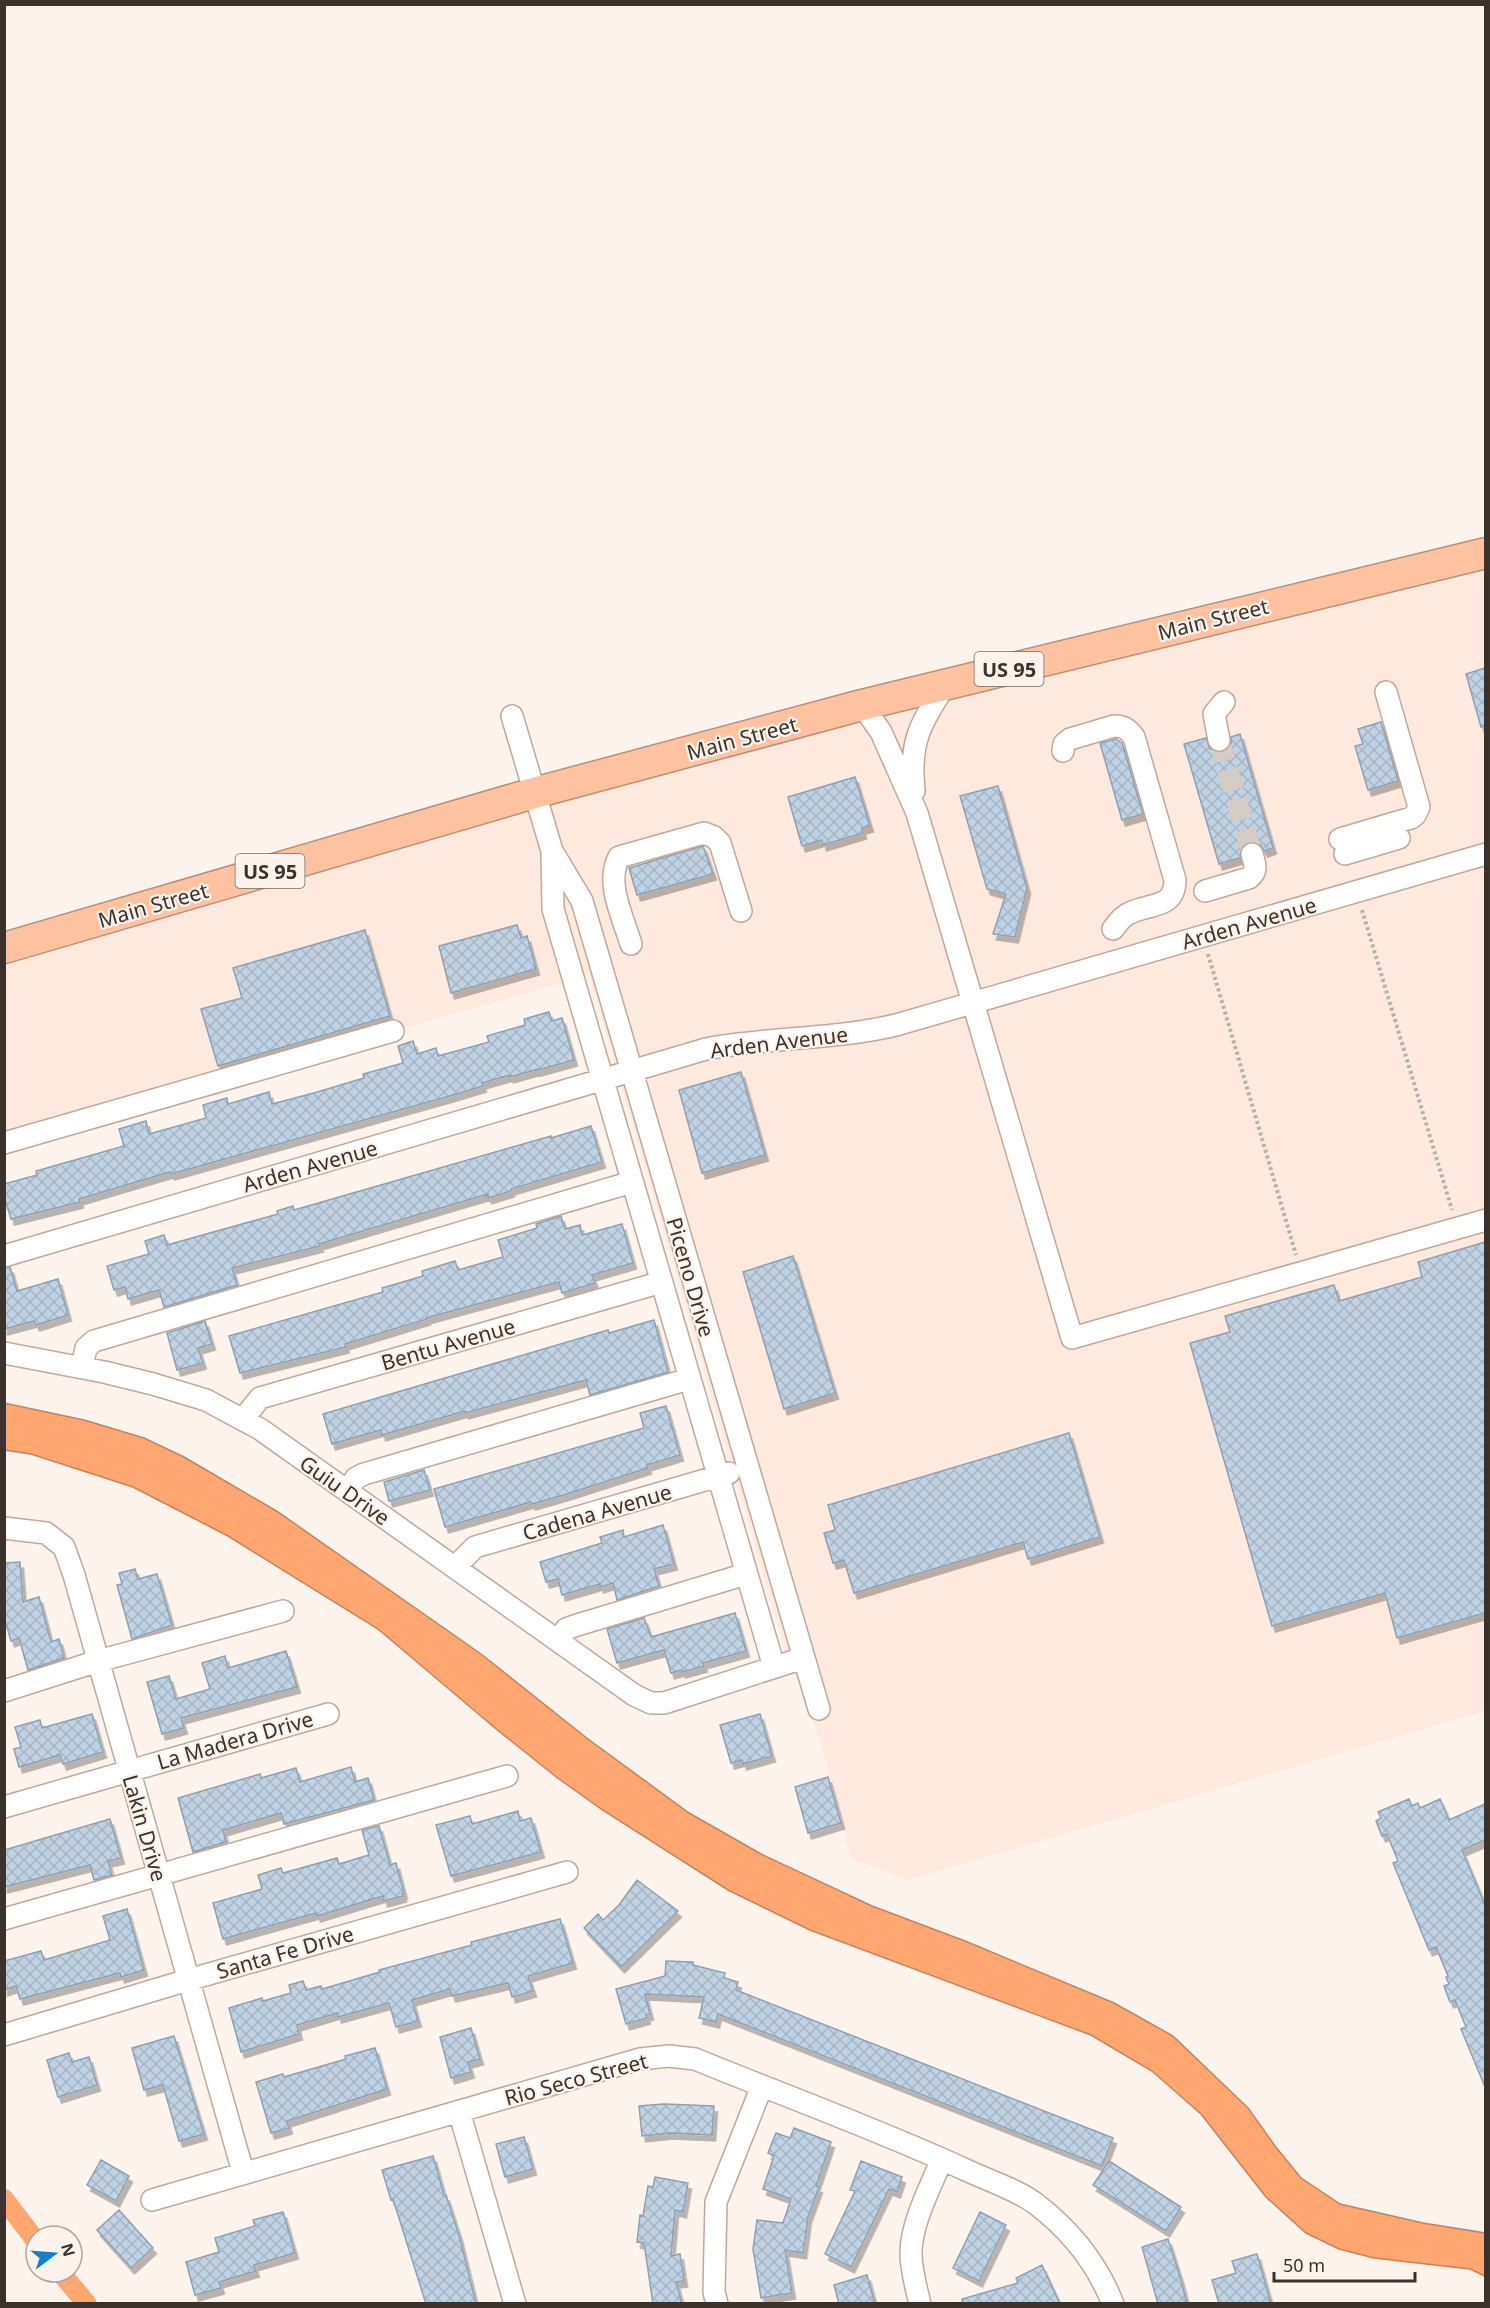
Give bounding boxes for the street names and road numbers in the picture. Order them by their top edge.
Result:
street label: Main Street [1155,592,1272,646]
road number: US 95 [974,652,1044,686]
street label: Main Street [684,710,801,766]
road number: US 95 [236,854,304,888]
street label: Main Street [95,876,212,934]
street label: Arden Avenue [1179,890,1319,956]
street label: Arden Avenue [709,1020,849,1064]
street label: Arden Avenue [240,1133,380,1199]
street label: Piceno Drive [661,1214,721,1340]
street label: Bentu Avenue [378,1311,518,1377]
street label: Guiu Drive [294,1449,396,1531]
street label: Cadena Avenue [519,1477,675,1547]
street label: La Madera Drive [154,1704,316,1776]
street label: Lakin Drive [116,1771,174,1885]
street label: Santa Fe Drive [213,1919,357,1985]
street label: Rio Seco Street [501,2046,651,2112]

